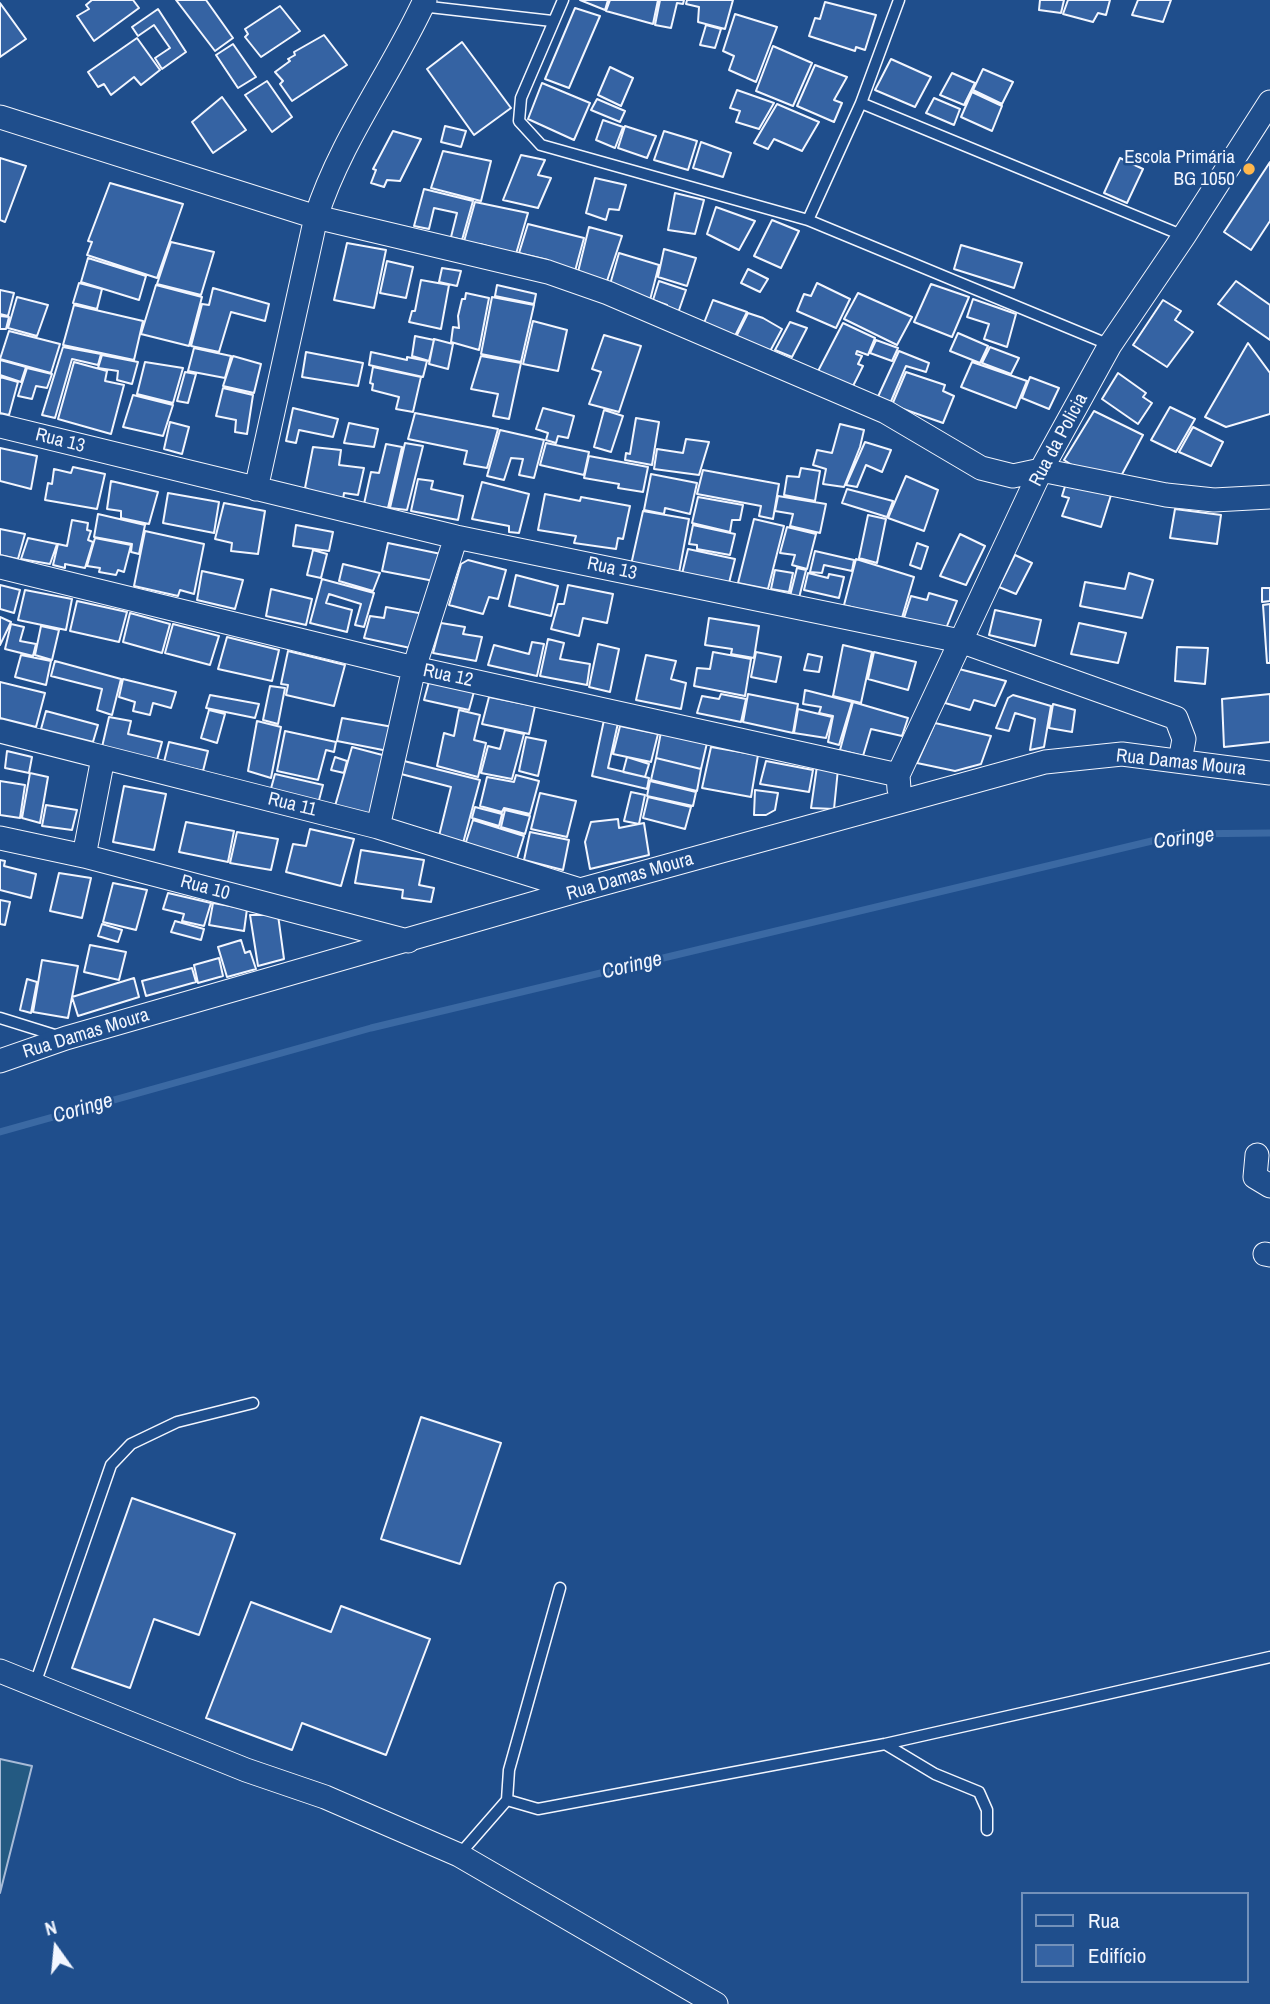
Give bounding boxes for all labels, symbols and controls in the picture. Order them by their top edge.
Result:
place label: Escola Primária BG 1050 [1124,147,1235,191]
marker: Escola Primária BG 1050 [1241,161,1257,177]
street label: Rua da Policia [1025,390,1093,490]
street label: Rua 13 [33,424,87,458]
street label: Rua 13 [585,553,639,585]
street label: Rua 12 [421,660,475,692]
street label: Rua Damas Moura [1115,745,1247,781]
street label: Rua 11 [265,788,319,822]
water label: Coringe [1152,823,1216,855]
street label: Rua Damas Moura [564,848,696,906]
street label: Rua 10 [178,870,232,906]
water label: Coringe [599,947,665,985]
street label: Rua Damas Moura [20,1004,152,1064]
water label: Coringe [50,1088,116,1130]
legend [1021,1892,1249,1983]
text: Rua [1088,1906,1120,1935]
north arrow [21,1913,91,1983]
text: N [42,1914,59,1942]
text: Edifício [1088,1941,1146,1970]

